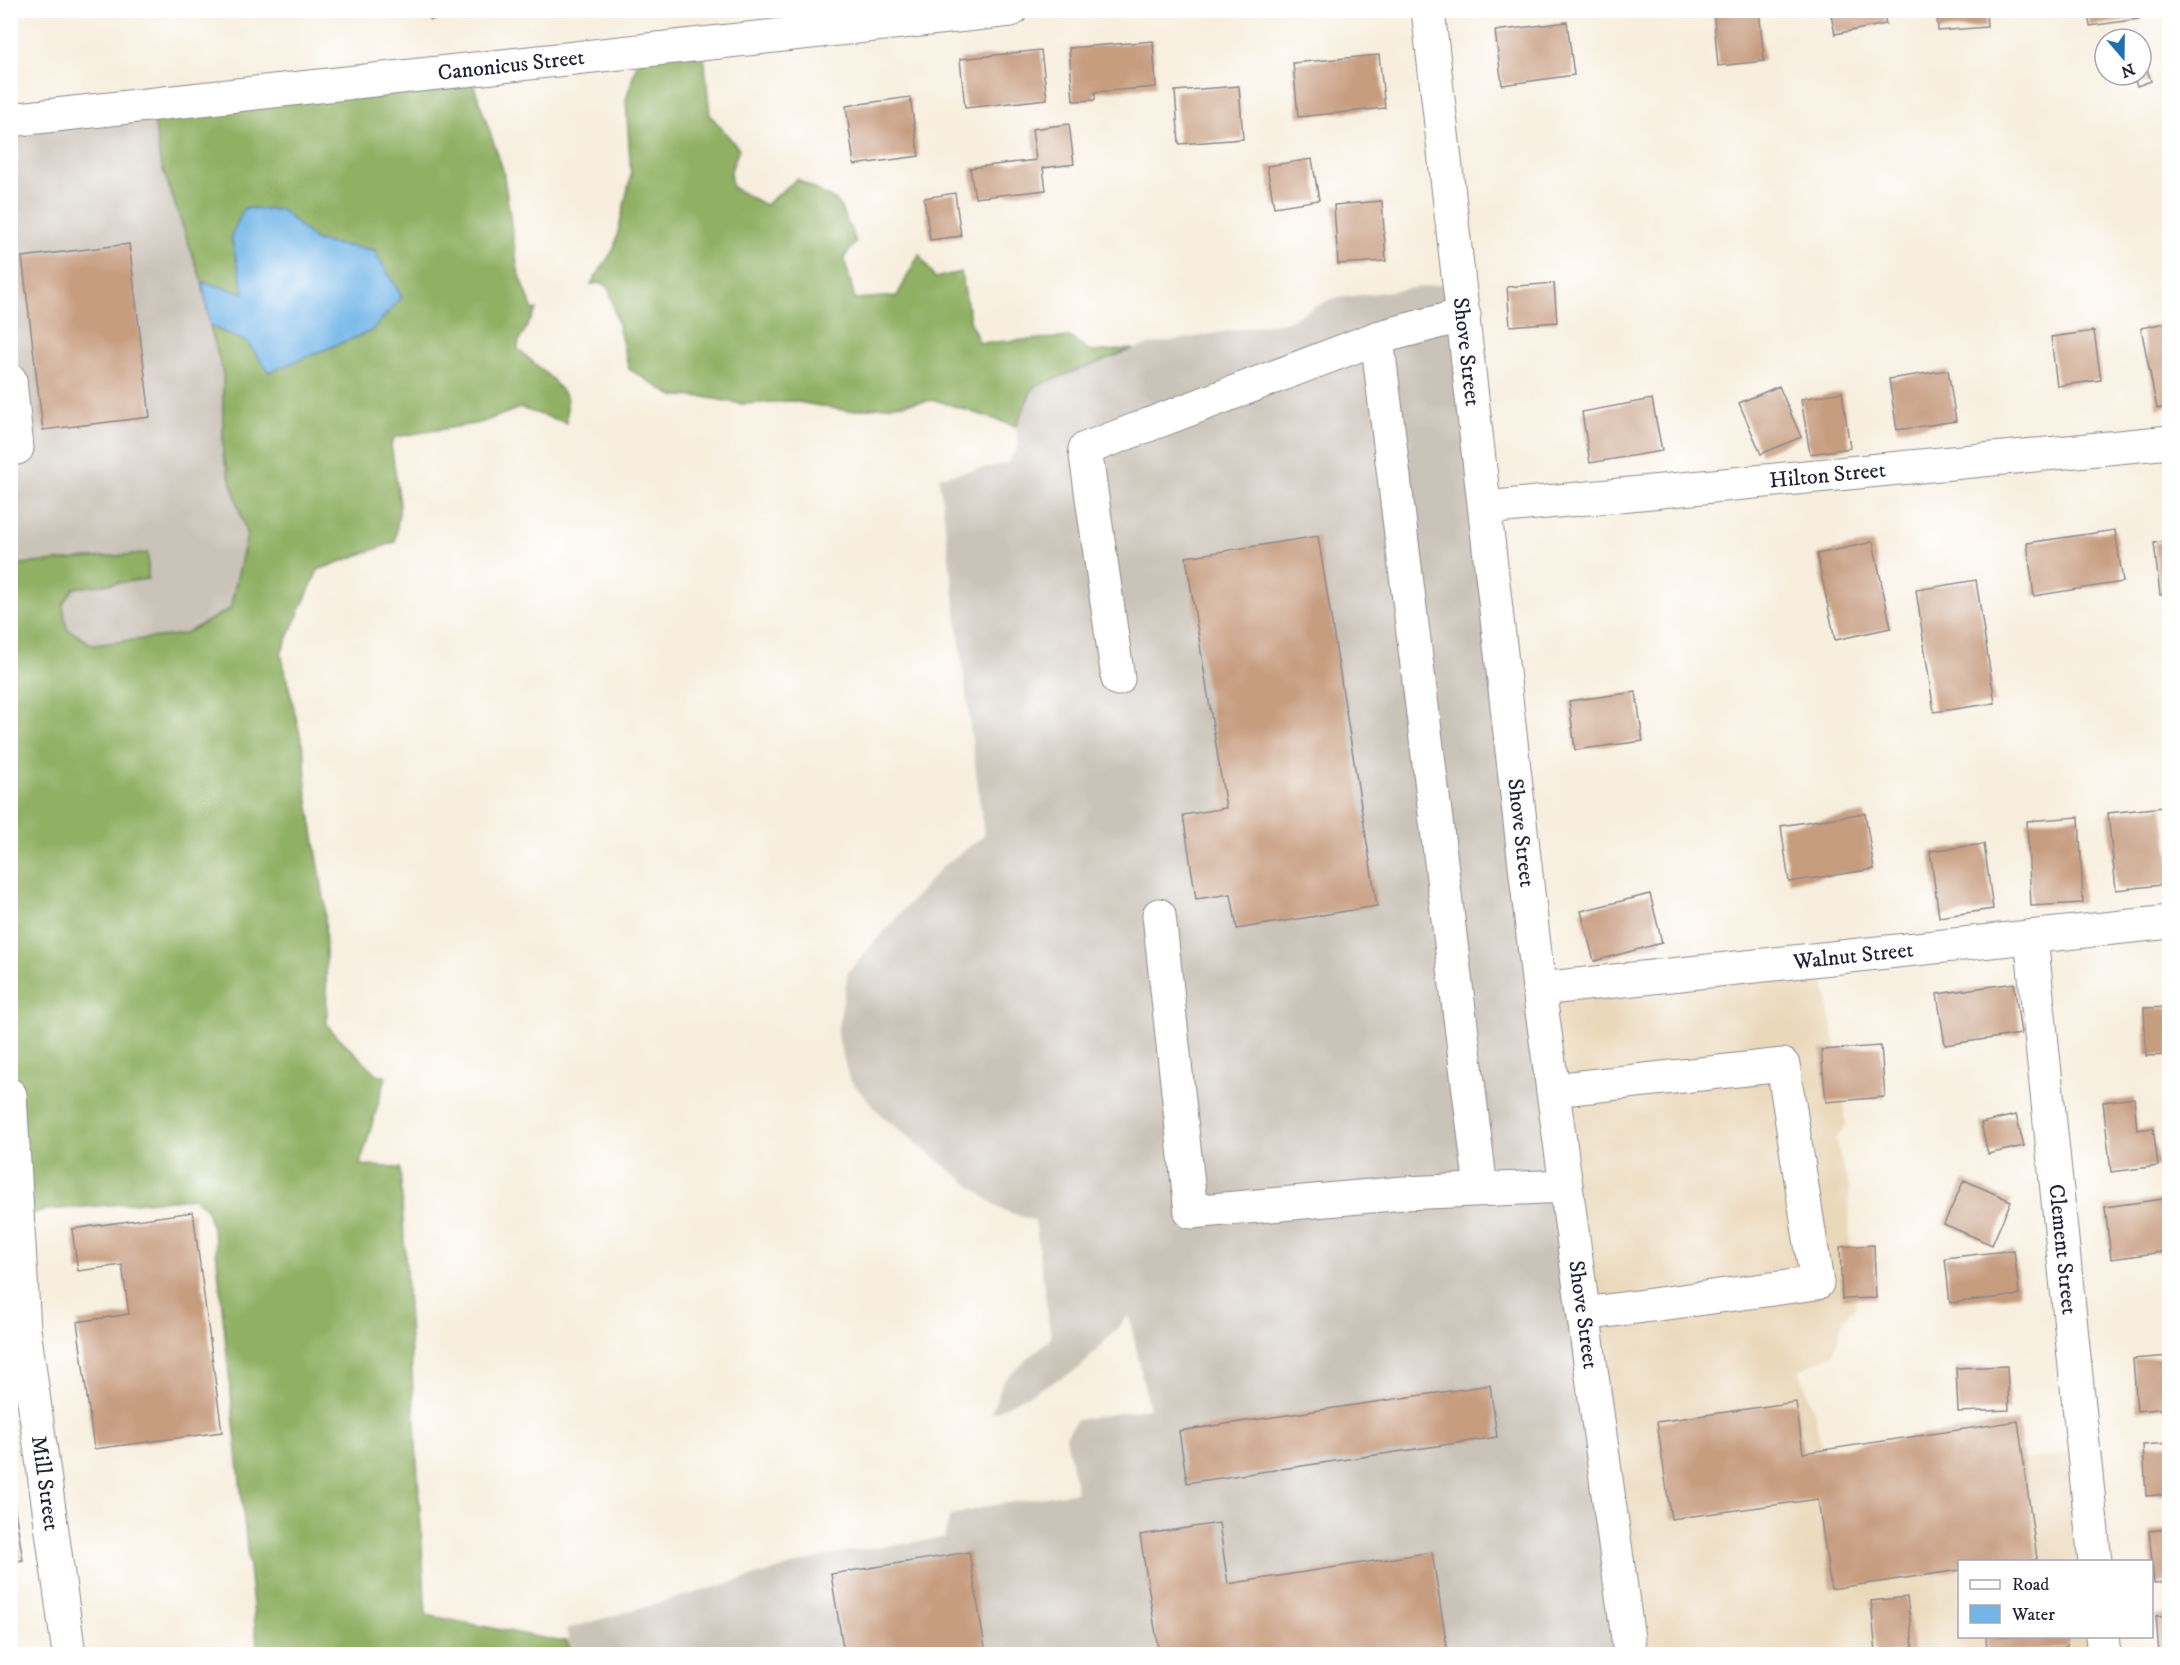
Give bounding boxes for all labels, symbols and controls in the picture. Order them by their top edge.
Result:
north arrow [2093,27,2153,87]
street label: Canonicus Street [436,43,586,86]
text: N [2118,59,2137,82]
street label: Shove Street [1447,296,1486,408]
street label: Hilton Street [1768,456,1887,494]
street label: Shove Street [1502,777,1541,889]
street label: Walnut Street [1791,936,1915,976]
street label: Clement Street [2043,1183,2083,1316]
street label: Shove Street [1563,1259,1604,1371]
street label: Mill Street [25,1434,65,1532]
legend [1958,1560,2153,1638]
text: Road [2012,1574,2049,1596]
text: Water [2011,1604,2055,1626]

